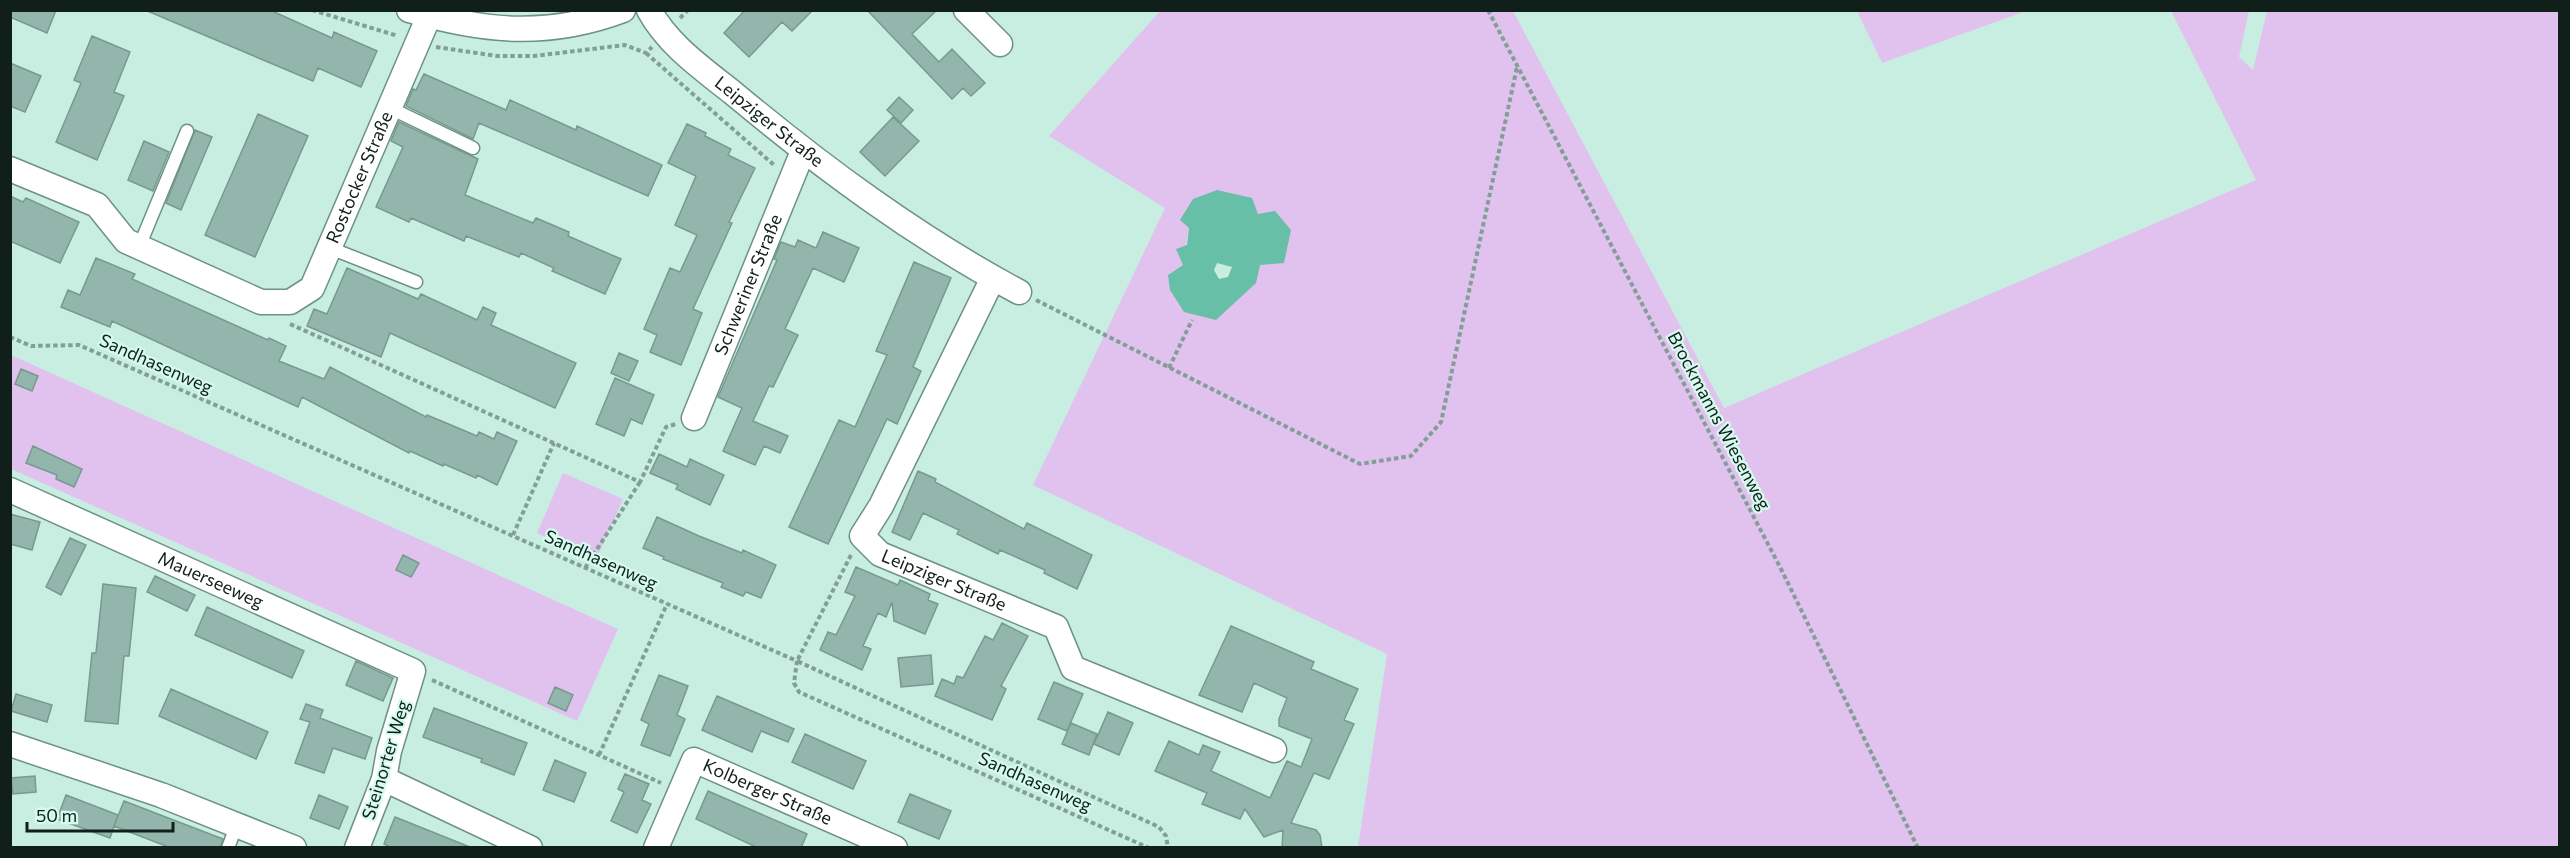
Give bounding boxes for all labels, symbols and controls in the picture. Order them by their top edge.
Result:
street label: Leipziger Straße [711,71,828,171]
street label: Rostocker Straße [321,108,397,246]
street label: Schweriner Straße [709,211,786,358]
street label: Sandhasenweg [96,328,217,398]
street label: Brockmanns Wiesenweg [1663,328,1776,514]
street label: Sandhasenweg [541,524,662,594]
street label: Leipziger Straße [878,544,1010,615]
street label: Mauerseeweg [155,546,267,613]
street label: Steinorter Weg [356,697,414,822]
street label: Sandhasenweg [975,746,1096,816]
street label: Kolberger Straße [700,753,836,829]
scale bar [27,795,172,833]
text: 50 m [36,804,77,826]

